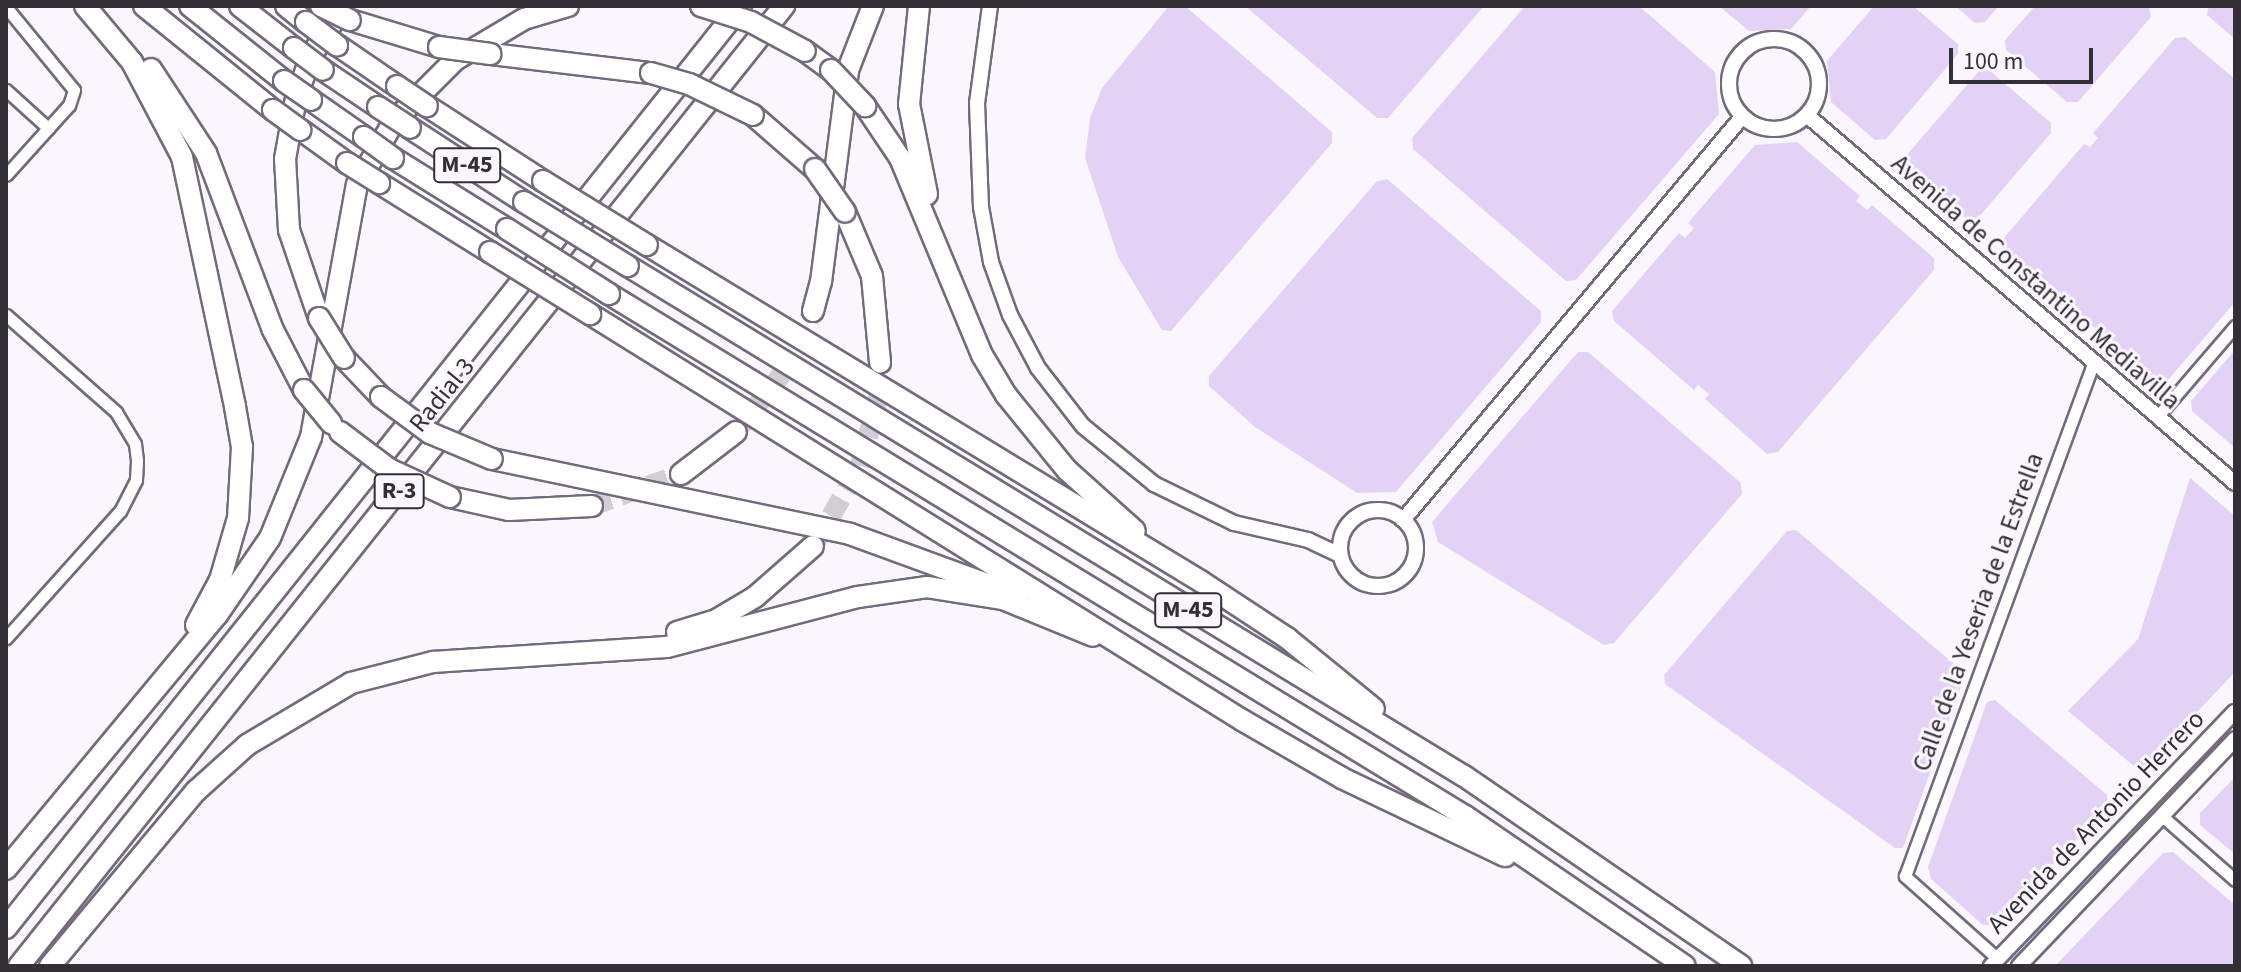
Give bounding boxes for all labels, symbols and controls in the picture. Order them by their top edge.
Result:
scale bar [1953,32,2097,82]
text: 100 m [1963,44,2023,79]
road number: M-45 [433,145,501,185]
street label: Avenida de Constantino Mediavilla [1885,148,2187,416]
street label: Radial 3 [403,352,481,438]
street label: Calle de la Yeseria de la Estrella [1906,448,2050,776]
road number: R-3 [373,471,425,511]
road number: M-45 [1154,590,1222,630]
street label: Avenida de Antonio Herrero [1981,704,2211,940]

